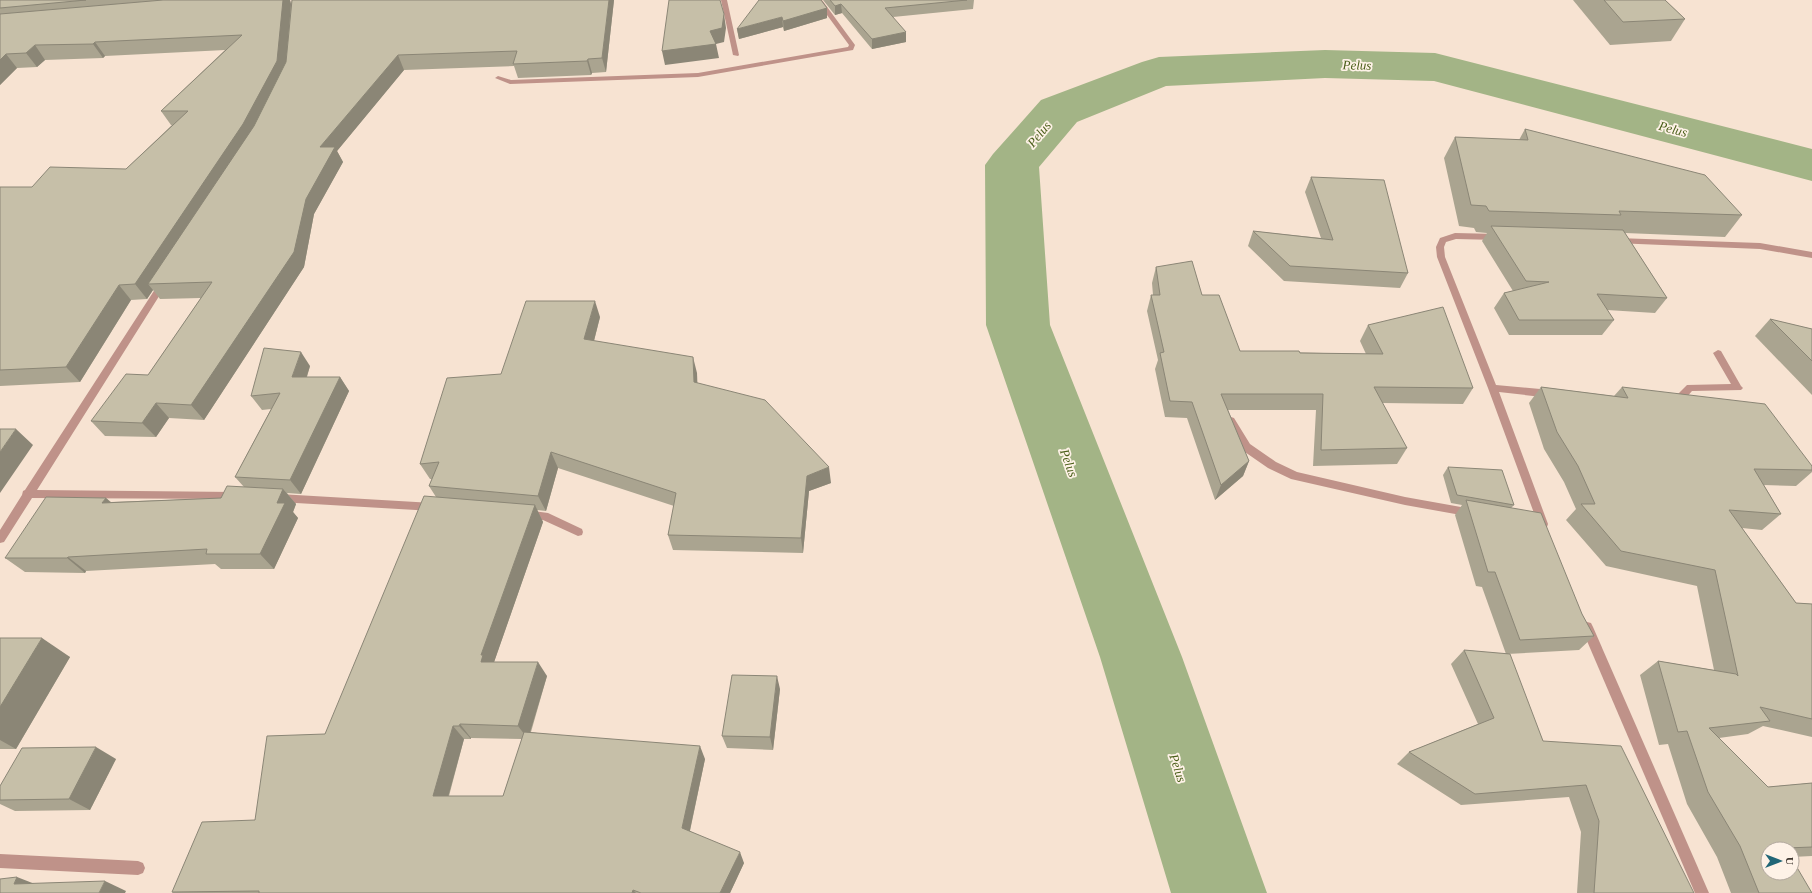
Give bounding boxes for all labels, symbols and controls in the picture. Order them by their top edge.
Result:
water label: Pelus [1341,57,1372,73]
water label: Pelus [1023,118,1054,151]
water label: Pelus [1656,118,1689,140]
water label: Pelus [1057,446,1081,479]
water label: Pelus [1166,751,1190,784]
north arrow [1760,841,1800,881]
text: U [1784,857,1796,865]

